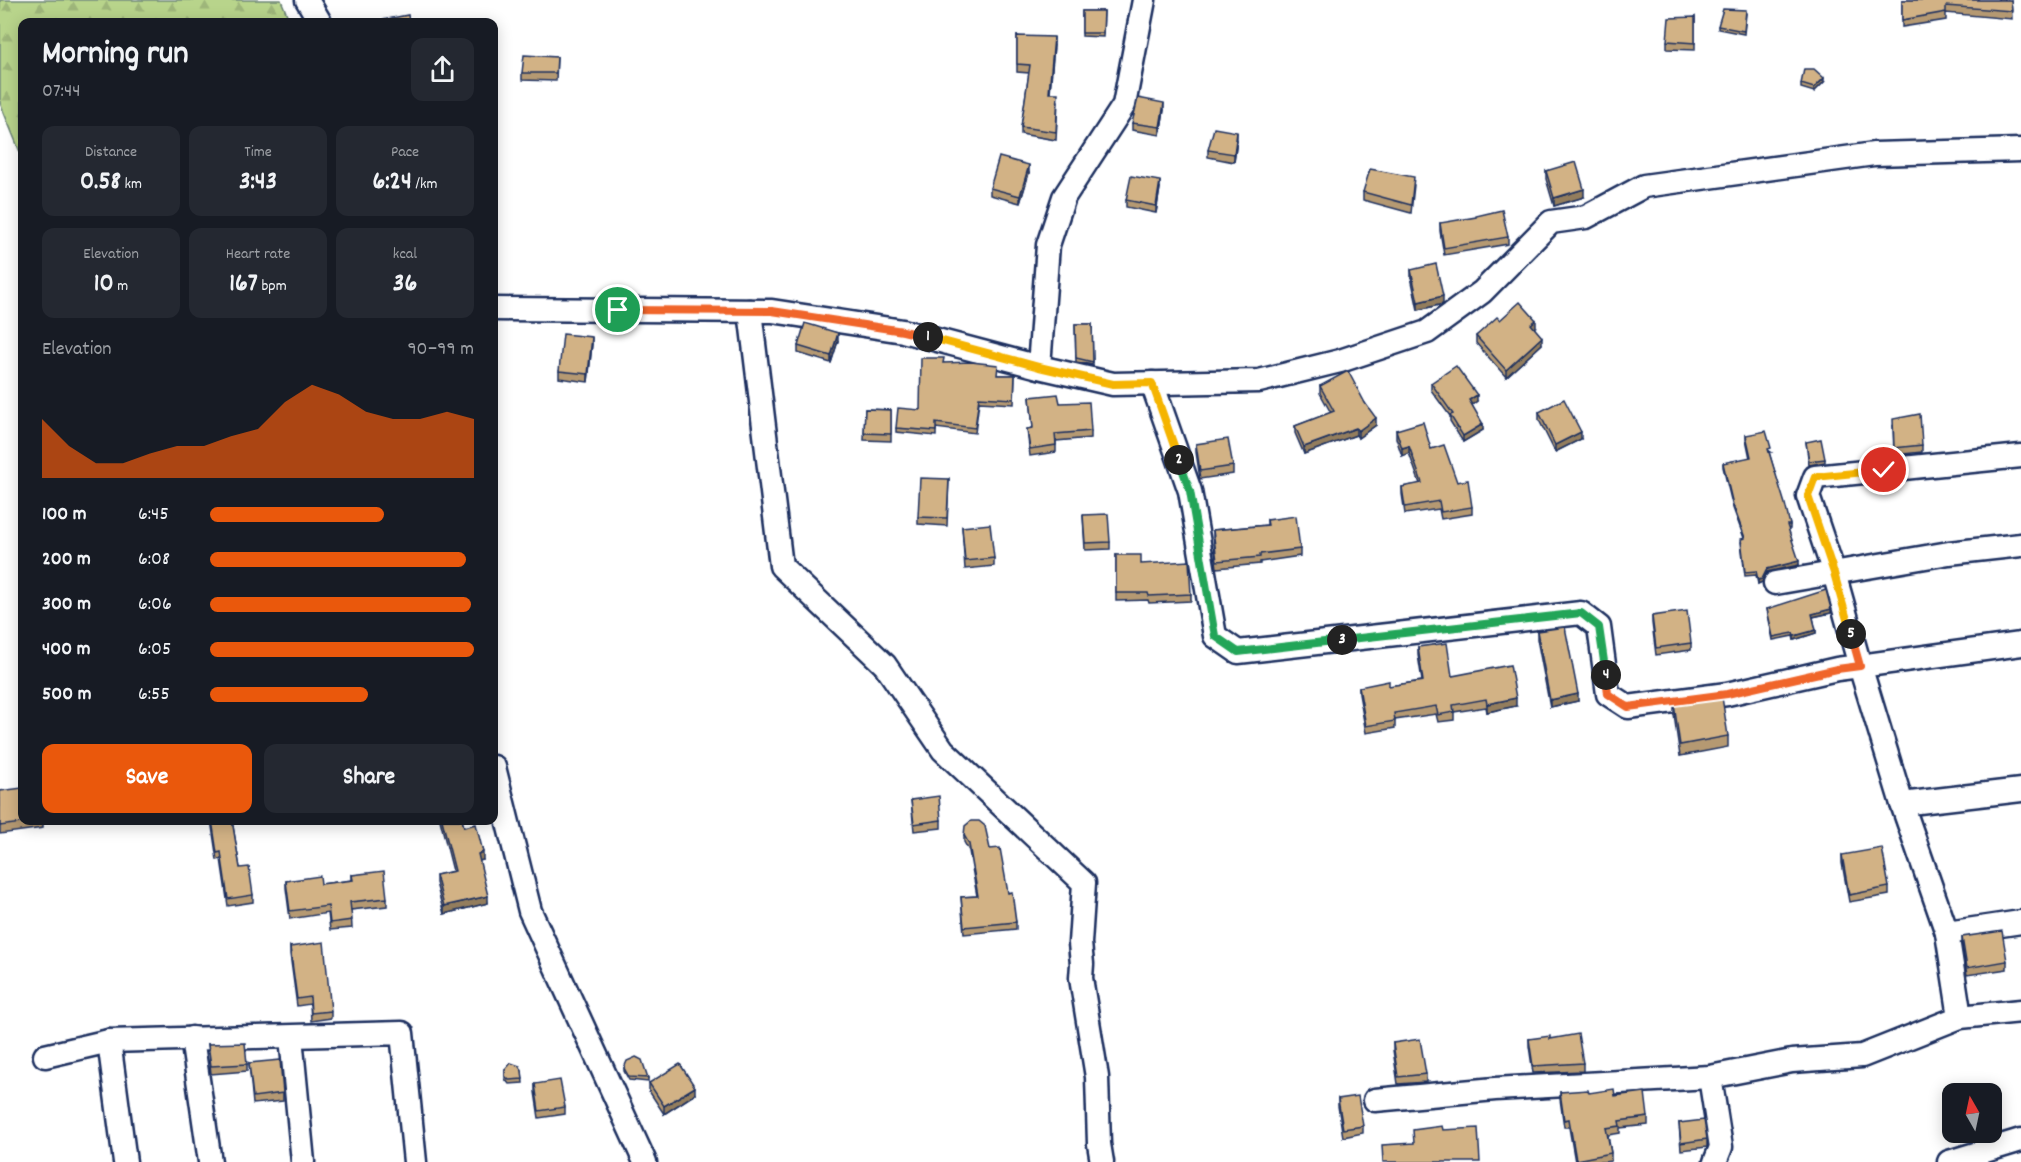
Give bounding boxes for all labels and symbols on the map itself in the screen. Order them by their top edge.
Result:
pin [592,284,643,335]
pin: 1 [913,322,943,352]
pin [1858,444,1909,495]
pin: 2 [1164,445,1194,475]
pin: 5 [1836,619,1866,649]
pin: 3 [1327,625,1357,655]
pin: 4 [1591,660,1621,690]
north arrow [1942,1083,2002,1143]

